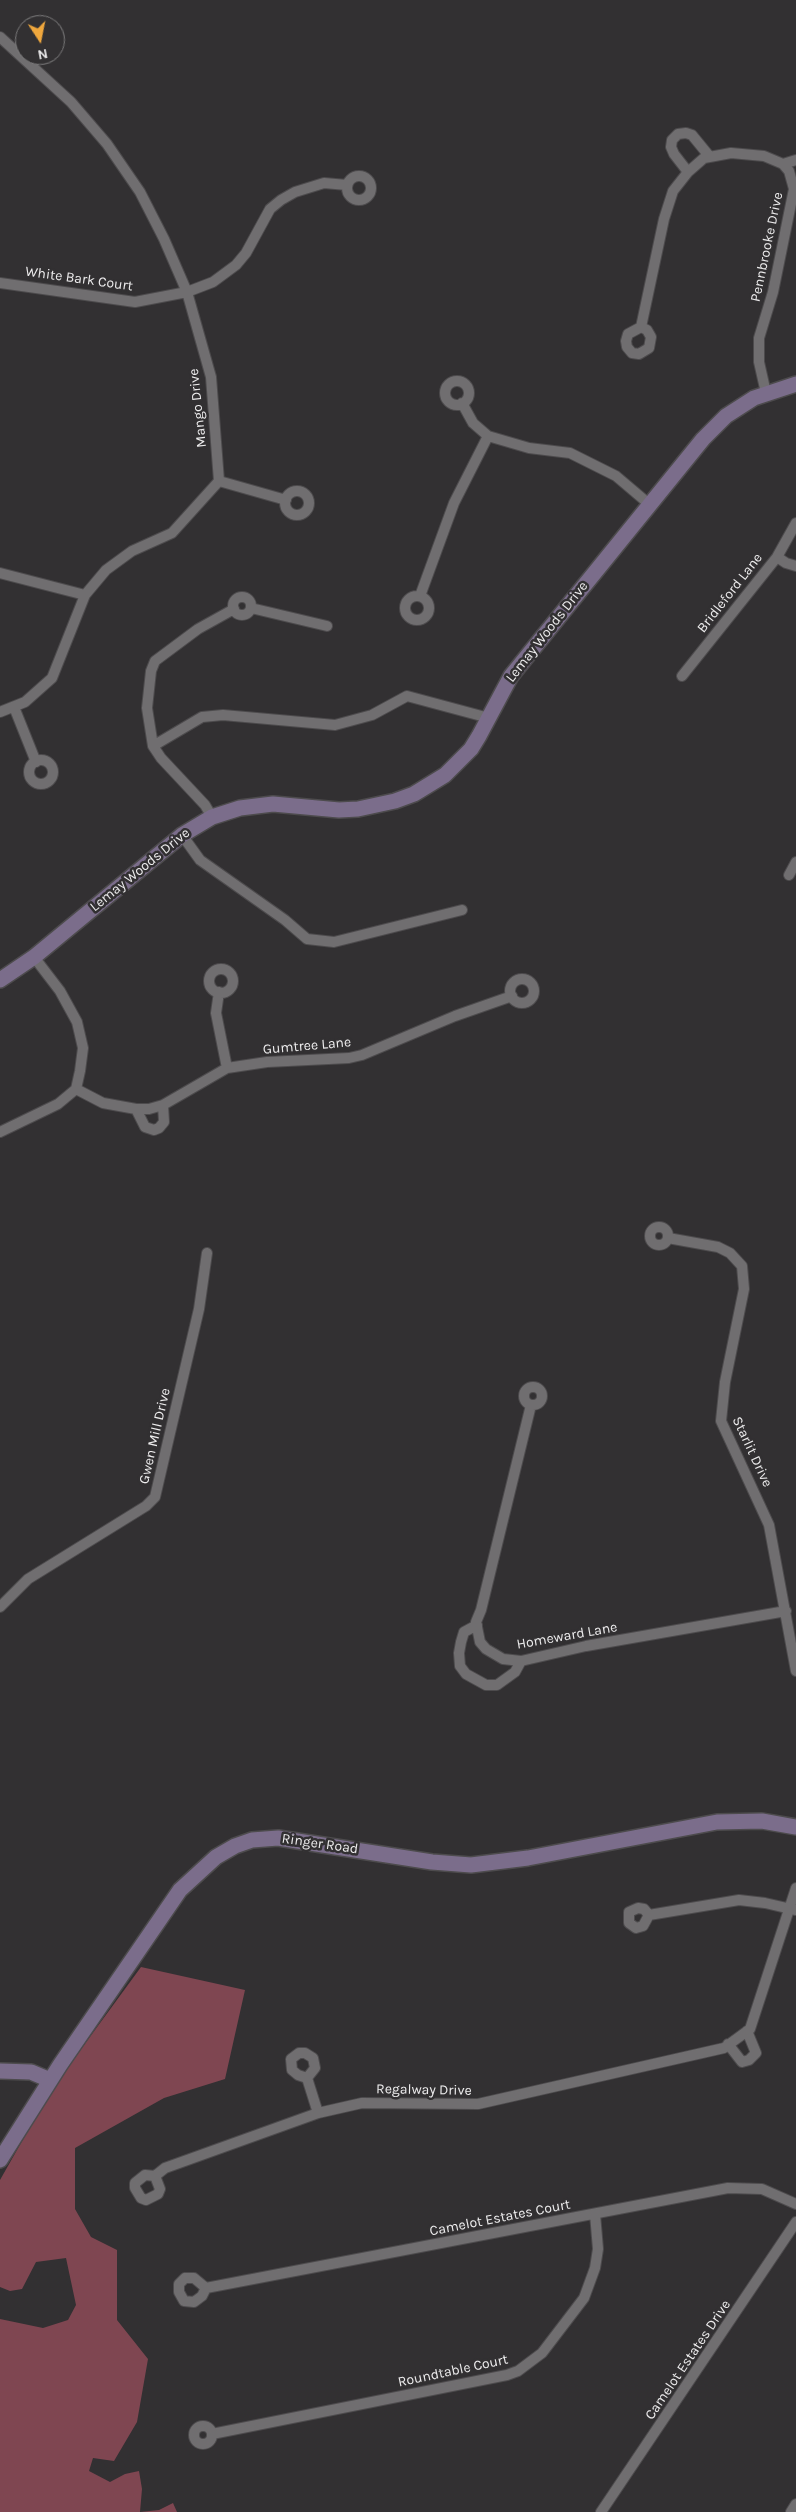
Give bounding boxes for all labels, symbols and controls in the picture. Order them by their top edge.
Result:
north arrow [15,15,65,65]
text: N [36,45,49,64]
street label: Pennbrooke Drive [747,191,787,303]
street label: White Bark Court [24,263,134,295]
street label: Mango Drive [185,368,211,448]
street label: Bridleford Lane [694,550,766,636]
street label: Lemay Woods Drive [502,578,592,686]
street label: Lemay Woods Drive [87,825,193,915]
street label: Gumtree Lane [262,1034,352,1058]
street label: Gwen Mill Drive [136,1386,174,1486]
street label: Starlit Drive [728,1414,776,1490]
street label: Homeward Lane [515,1619,619,1653]
street label: Ringer Road [281,1830,359,1858]
street label: Regalway Drive [376,2081,472,2099]
street label: Camelot Estates Court [428,2196,572,2240]
street label: Camelot Estates Drive [642,2297,734,2423]
street label: Roundtable Court [396,2351,510,2391]

